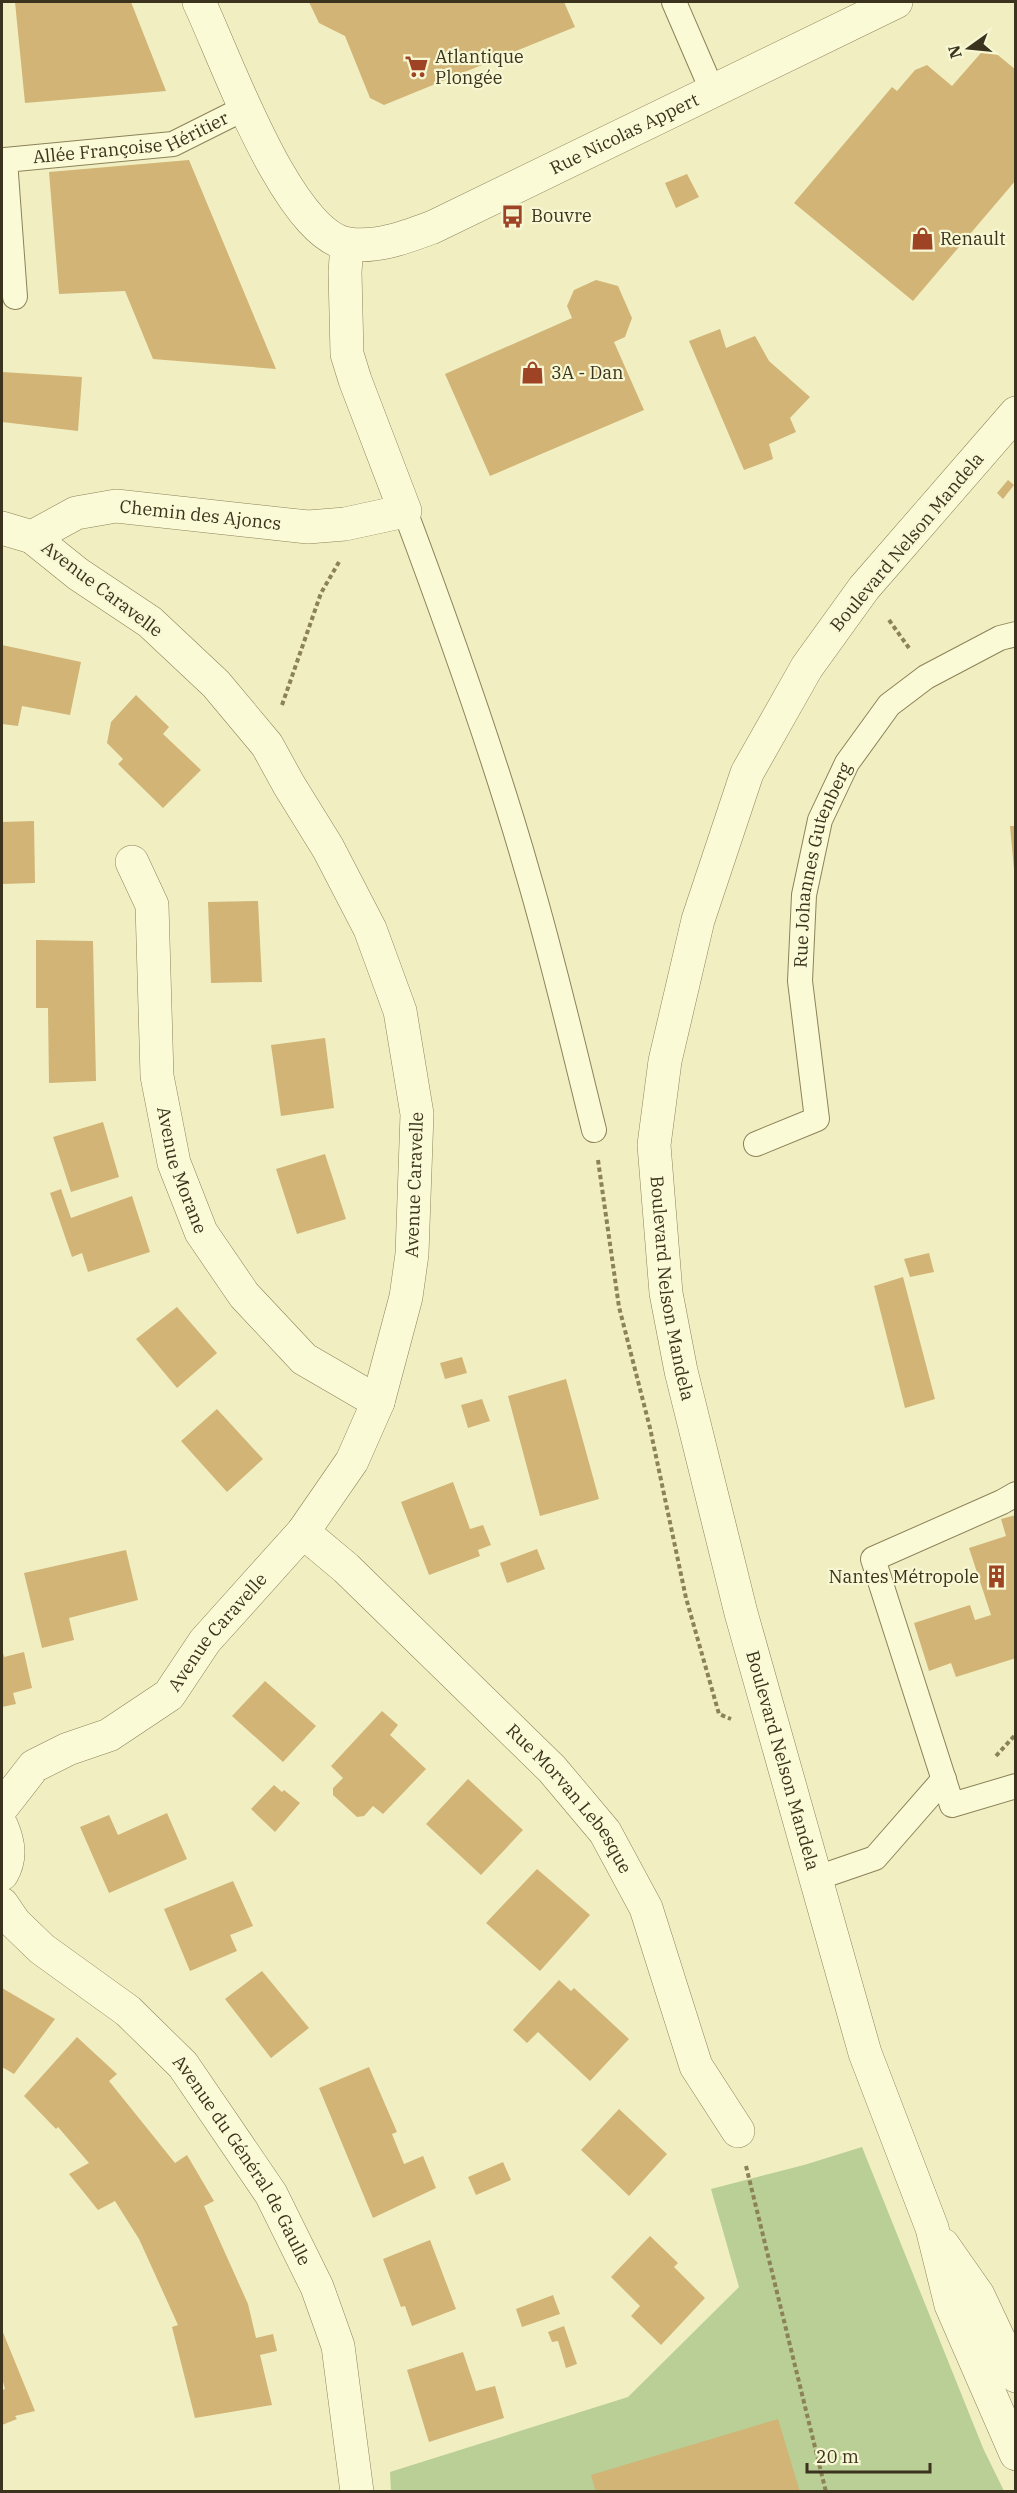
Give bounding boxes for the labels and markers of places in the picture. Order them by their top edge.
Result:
place label: Atlantique Plongée [435,45,524,89]
supermarket icon: Atlantique Plongée [404,54,430,80]
bus stop icon: Bouvre [500,203,526,229]
place label: Bouvre [531,204,592,227]
shop icon: Renault [909,226,935,252]
place label: Renault [940,227,1006,250]
shop icon: 3A - Dan [520,360,546,386]
place label: 3A - Dan [551,361,624,384]
building icon: Nantes Métropole [984,1564,1010,1590]
place label: Nantes Métropole [829,1565,979,1588]

